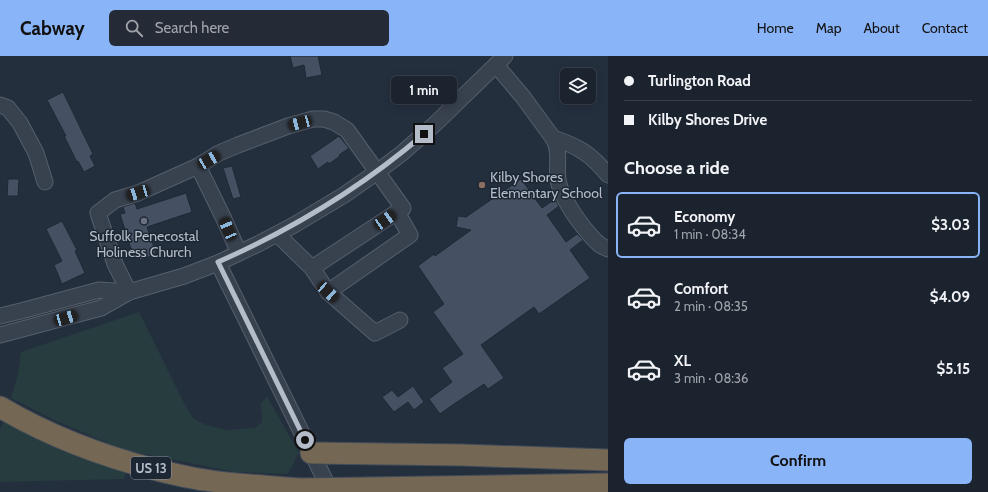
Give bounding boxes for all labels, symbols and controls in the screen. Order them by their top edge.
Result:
search box [109,10,389,46]
text: Cabway [20,17,85,40]
icon: search [123,17,145,39]
text: Search here [155,19,229,37]
text: Home [757,19,794,37]
text: Map [816,19,841,37]
text: About [863,19,900,37]
text: Contact [922,19,968,37]
map controls [560,68,596,104]
button: layers [560,68,596,104]
text: Turlington Road [648,72,751,90]
callout: 1 min [391,76,457,104]
text: 1 min [409,82,439,98]
text: Kilby Shores Drive [648,111,767,129]
car [287,114,313,132]
route end [415,125,433,143]
car [196,149,222,171]
text: Choose a ride [624,157,729,179]
place label: Kilby Shores Elementary School [490,168,603,202]
marker: Kilby Shores Elementary School [477,180,487,190]
car [125,184,151,202]
icon: car [626,207,662,243]
car [372,208,398,232]
text: Economy [674,208,735,226]
marker: Suffolk Penecostal Holiness Church [139,216,149,226]
car [218,216,238,242]
text: $3.03 [931,216,970,234]
text: 1 min · 08:34 [674,226,746,242]
place label: Suffolk Penecostal Holiness Church [89,227,199,261]
icon: car [626,279,662,315]
car [315,280,341,304]
text: Comfort [674,280,728,298]
text: $4.09 [930,288,970,306]
text: 2 min · 08:35 [674,298,748,314]
car [53,309,79,327]
icon: car [626,351,662,387]
text: XL [674,352,691,370]
text: $5.15 [937,360,970,378]
text: 3 min · 08:36 [674,370,748,386]
route start [296,431,314,449]
button: Confirm [624,438,972,484]
road number: US 13 [131,457,171,479]

